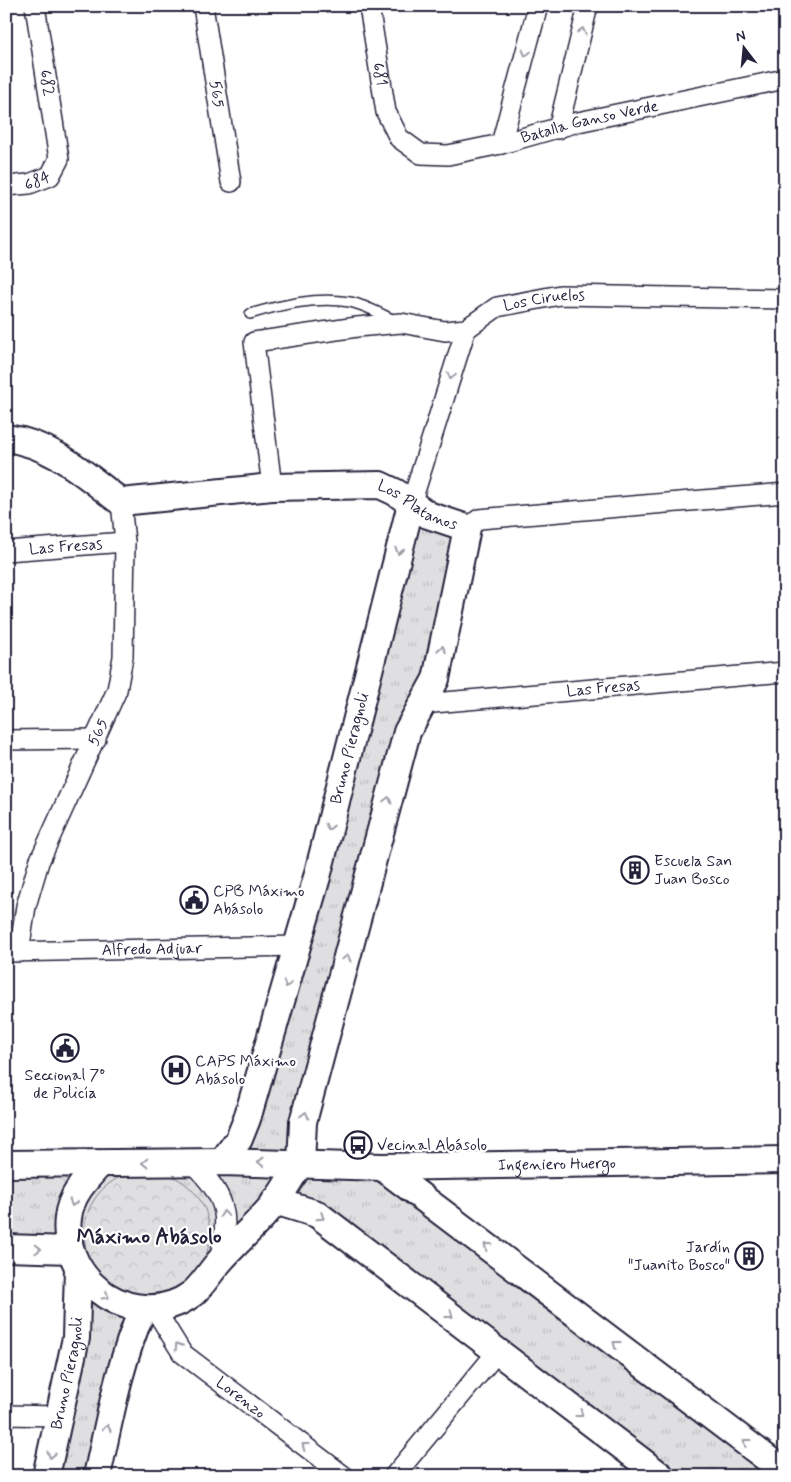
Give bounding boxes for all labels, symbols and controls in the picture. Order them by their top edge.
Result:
north arrow [718,22,768,72]
one-way arrow [576,26,587,35]
text: N [734,27,748,46]
one-way arrow [521,49,531,57]
street label: 681 [368,61,392,87]
street label: 682 [35,68,60,98]
street label: 565 [204,79,230,109]
street label: Batalla Ganso Verde [518,95,660,148]
street label: 684 [24,166,53,195]
street label: Los Ciruelos [501,285,585,316]
one-way arrow [447,371,457,379]
street label: Los Platanos [374,475,460,535]
street label: Las Fresas [28,533,103,560]
one-way arrow [394,546,405,555]
one-way arrow [437,644,447,653]
street label: Las Fresas [566,674,641,702]
street label: Bruno Pieragnoli [325,690,374,806]
street label: 565 [83,715,113,749]
one-way arrow [383,797,393,805]
one-way arrow [324,823,335,832]
place label: Escuela San Juan Bosco [654,851,732,890]
building icon: Escuela San Juan Bosco [620,855,650,885]
place label: CPB Máximo Abásolo [213,881,305,920]
public building icon: CPB Máximo Abásolo [179,885,209,915]
street label: Alfredo Adjuar [101,937,203,961]
one-way arrow [341,954,351,962]
one-way arrow [282,979,292,988]
public building icon: Seccional 7º de Policía [50,1033,80,1063]
place label: CAPS Máximo Abásolo [195,1051,296,1090]
hospital icon: CAPS Máximo Abásolo [161,1055,191,1085]
place label: Seccional 7º de Policía [25,1065,105,1104]
one-way arrow [299,1110,310,1119]
bus stop icon: Vecinal Abásolo [343,1130,373,1160]
place label: Vecinal Abásolo [377,1135,487,1156]
street label: Ingeniero Huergo [498,1152,616,1176]
one-way arrow [257,1157,265,1168]
one-way arrow [141,1158,149,1168]
one-way arrow [69,1198,79,1206]
one-way arrow [219,1210,230,1218]
one-way arrow [316,1211,325,1221]
district label: Máximo Abásolo [76,1223,222,1251]
place label: Jardín "Juanito Bosco" [628,1237,730,1276]
building icon: Jardín "Juanito Bosco" [734,1241,764,1271]
one-way arrow [483,1243,493,1252]
one-way arrow [34,1244,42,1254]
one-way arrow [100,1289,109,1299]
one-way arrow [444,1310,453,1318]
street label: Bruno Pieragnoli [46,1317,87,1431]
one-way arrow [175,1342,184,1351]
one-way arrow [613,1342,622,1350]
street label: Lorenzo [212,1372,270,1423]
one-way arrow [574,1408,583,1416]
one-way arrow [101,1424,112,1432]
one-way arrow [743,1440,752,1448]
one-way arrow [301,1443,311,1452]
one-way arrow [46,1450,57,1459]

